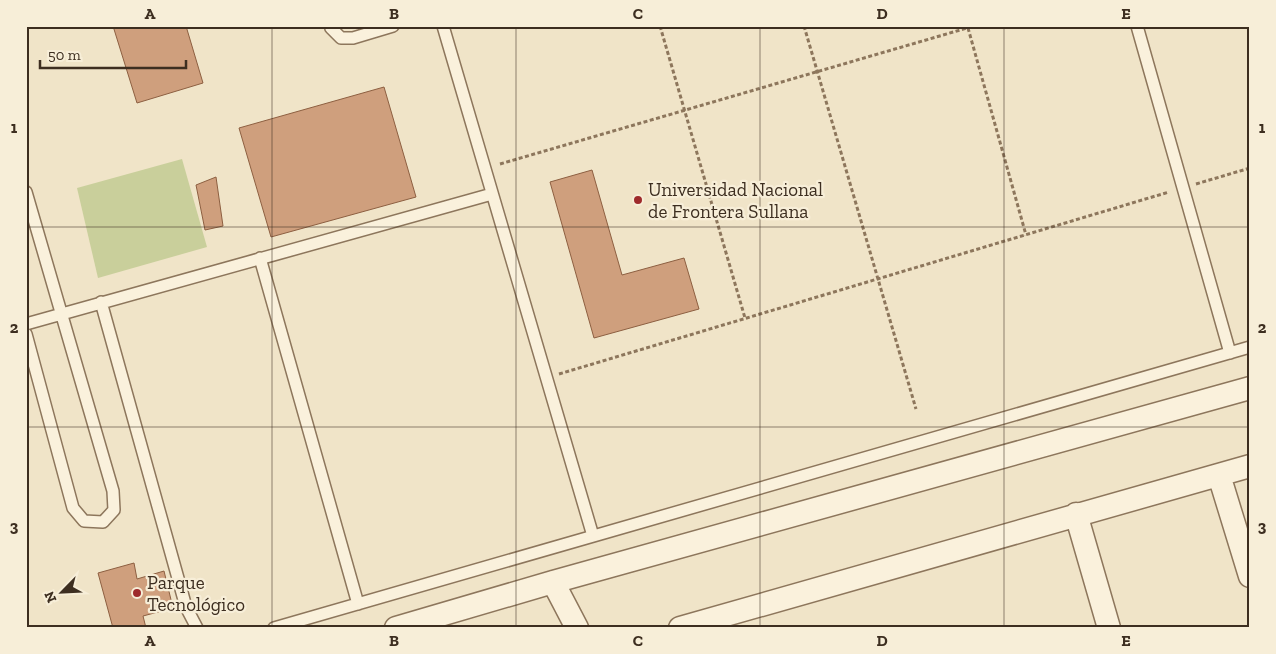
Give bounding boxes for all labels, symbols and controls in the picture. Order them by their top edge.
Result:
text: A [145,4,156,23]
text: B [389,4,399,23]
text: C [633,4,643,23]
text: D [876,4,888,23]
text: E [1121,4,1131,23]
scale bar [40,38,186,70]
text: 50 m [48,46,81,64]
text: 1 [11,118,18,137]
text: 1 [1259,118,1266,137]
place label: Universidad Nacional de Frontera Sullana [648,178,823,223]
marker: Universidad Nacional de Frontera Sullana [632,194,644,206]
text: 2 [10,318,19,337]
text: 2 [1258,318,1267,337]
text: 3 [10,517,19,536]
text: 3 [1258,517,1267,536]
north arrow [38,566,88,616]
place label: Parque Tecnológico [147,571,245,616]
marker: Parque Tecnológico [131,587,143,599]
text: N [41,588,61,605]
text: A [145,631,156,650]
text: B [389,631,399,650]
text: C [633,631,643,650]
text: D [876,631,888,650]
text: E [1121,631,1131,650]

